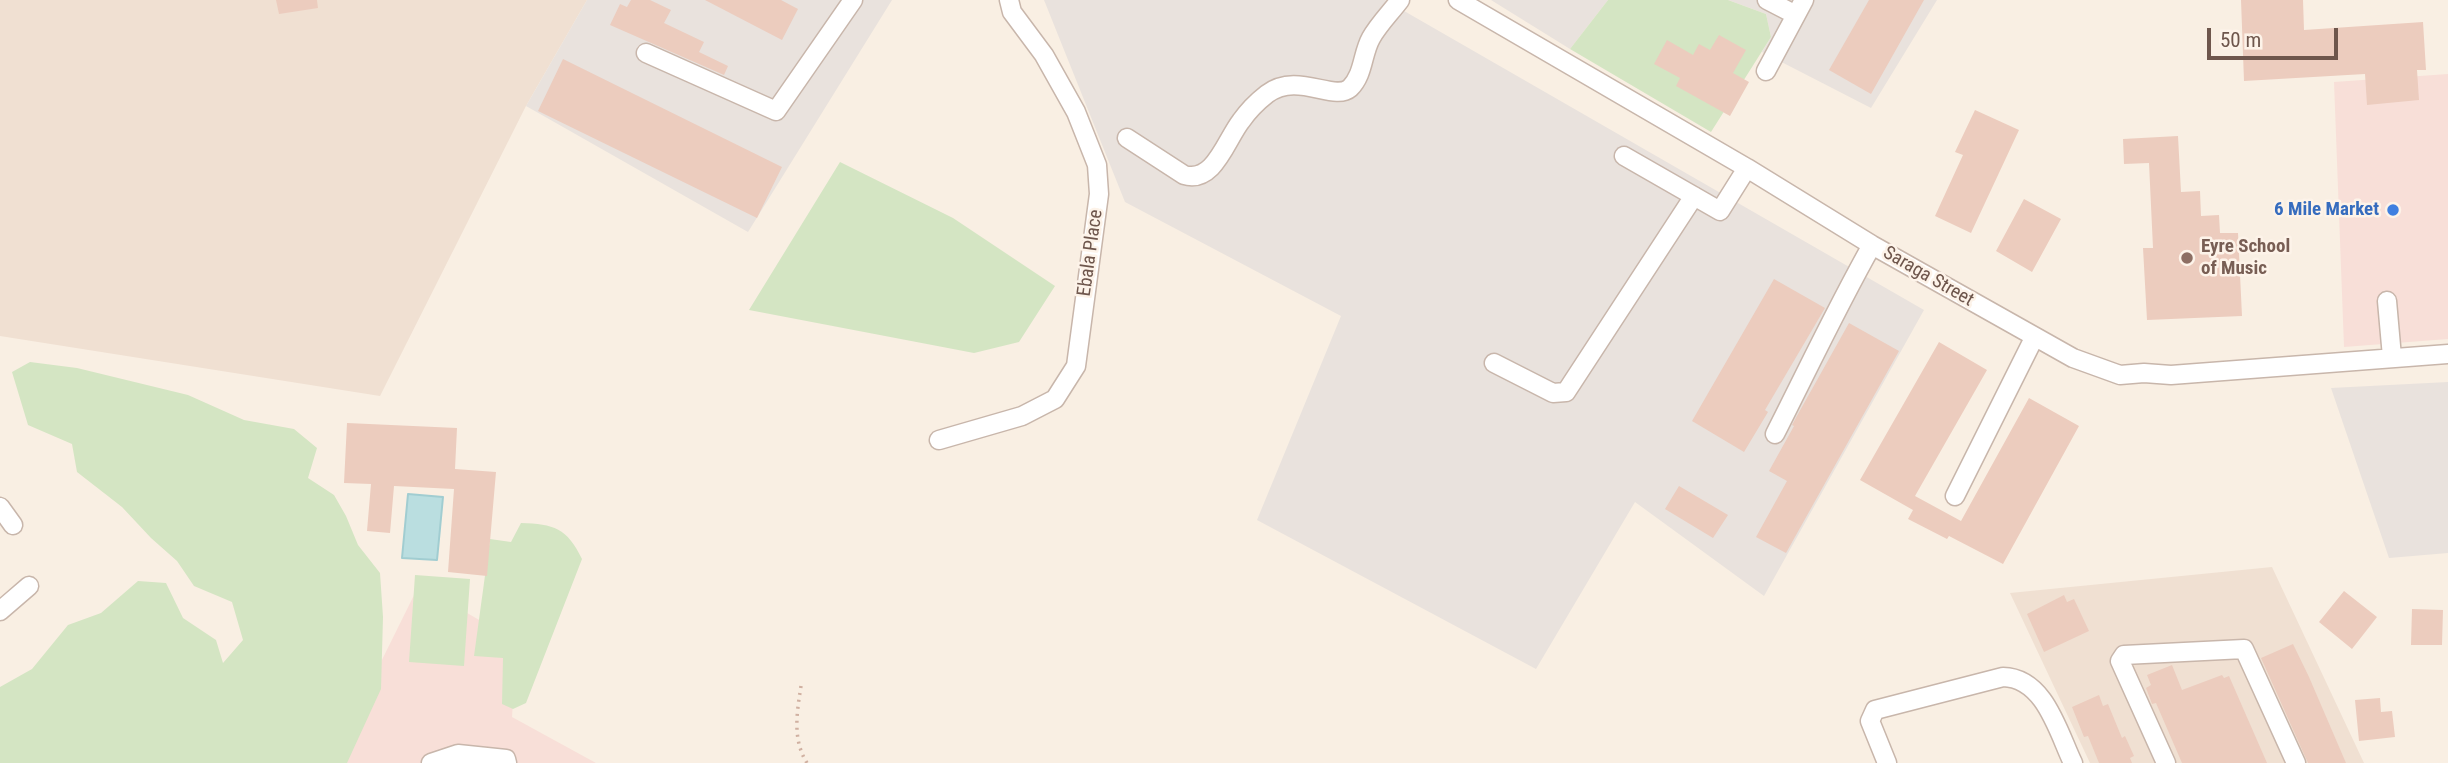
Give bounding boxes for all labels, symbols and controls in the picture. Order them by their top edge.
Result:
scale bar [2210,14,2341,58]
text: 50 m [2220,28,2261,52]
place label: 6 Mile Market [2274,199,2379,221]
marker: 6 Mile Market [2385,202,2401,218]
street label: Ebala Place [1074,208,1108,298]
place label: Eyre School of Music [2201,236,2290,280]
street label: Saraga Street [1879,242,1977,312]
marker: Eyre School of Music [2179,250,2195,266]

